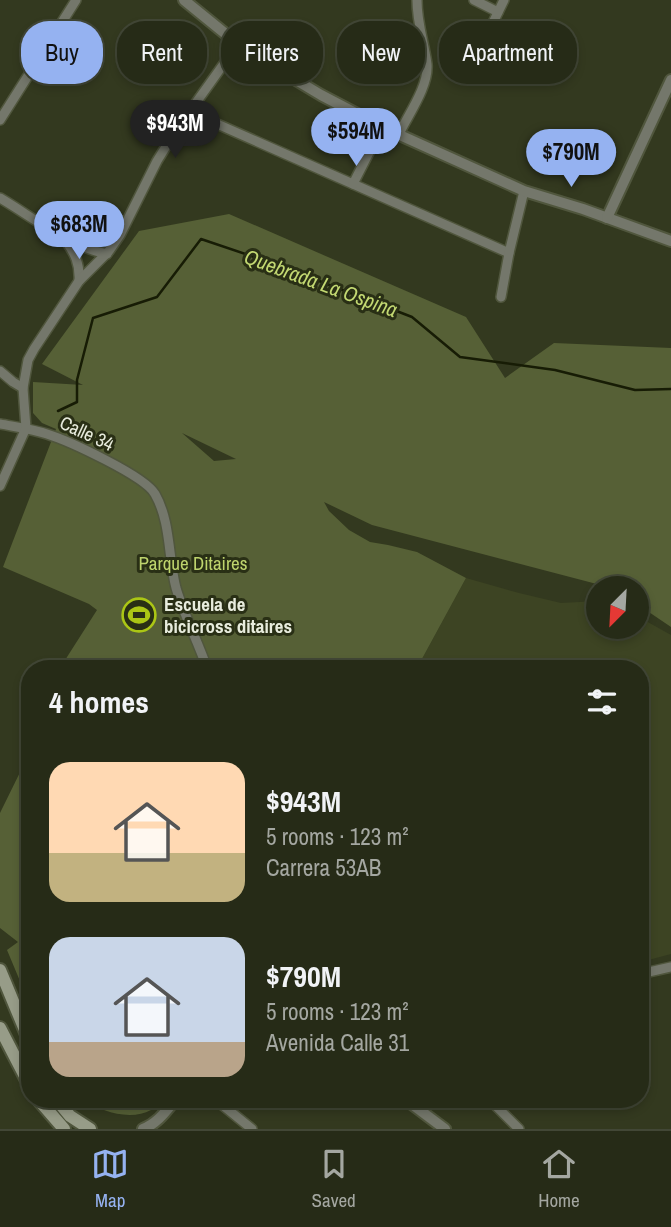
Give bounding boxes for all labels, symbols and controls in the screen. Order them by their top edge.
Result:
chip: Buy [21,21,103,84]
chip: Rent [117,21,207,84]
chip: Filters [221,21,323,84]
chip: New [337,21,425,84]
chip: Apartment [439,21,577,84]
pin: $943M [126,100,224,160]
text: $943M [146,107,204,138]
pin: $594M [307,108,405,168]
text: $594M [327,115,385,146]
pin: $790M [522,130,620,189]
text: $790M [542,136,600,167]
pin: $683M [30,202,128,261]
text: $683M [50,208,108,239]
water label: Quebrada La Ospina [240,242,402,324]
street label: Calle 34 [56,409,119,457]
park label: Parque Ditaires [138,550,248,576]
north arrow [586,576,649,639]
map controls [586,576,649,639]
place label: Escuela de bicicross ditaires [164,591,292,639]
sports icon: Escuela de bicicross ditaires [120,596,158,634]
text: 4 homes [49,682,149,722]
icon: filters [583,683,621,721]
text: $943M [266,781,341,821]
icon: home [105,790,189,874]
text: 5 rooms · 123 m² [266,821,409,852]
text: Carrera 53AB [266,852,381,883]
text: $790M [266,956,341,996]
icon: home [105,965,189,1049]
text: 5 rooms · 123 m² [266,996,409,1027]
text: Avenida Calle 31 [266,1027,409,1058]
tab: Map [91,1145,129,1213]
tab: Saved [312,1145,356,1213]
tab: Home [538,1145,580,1213]

